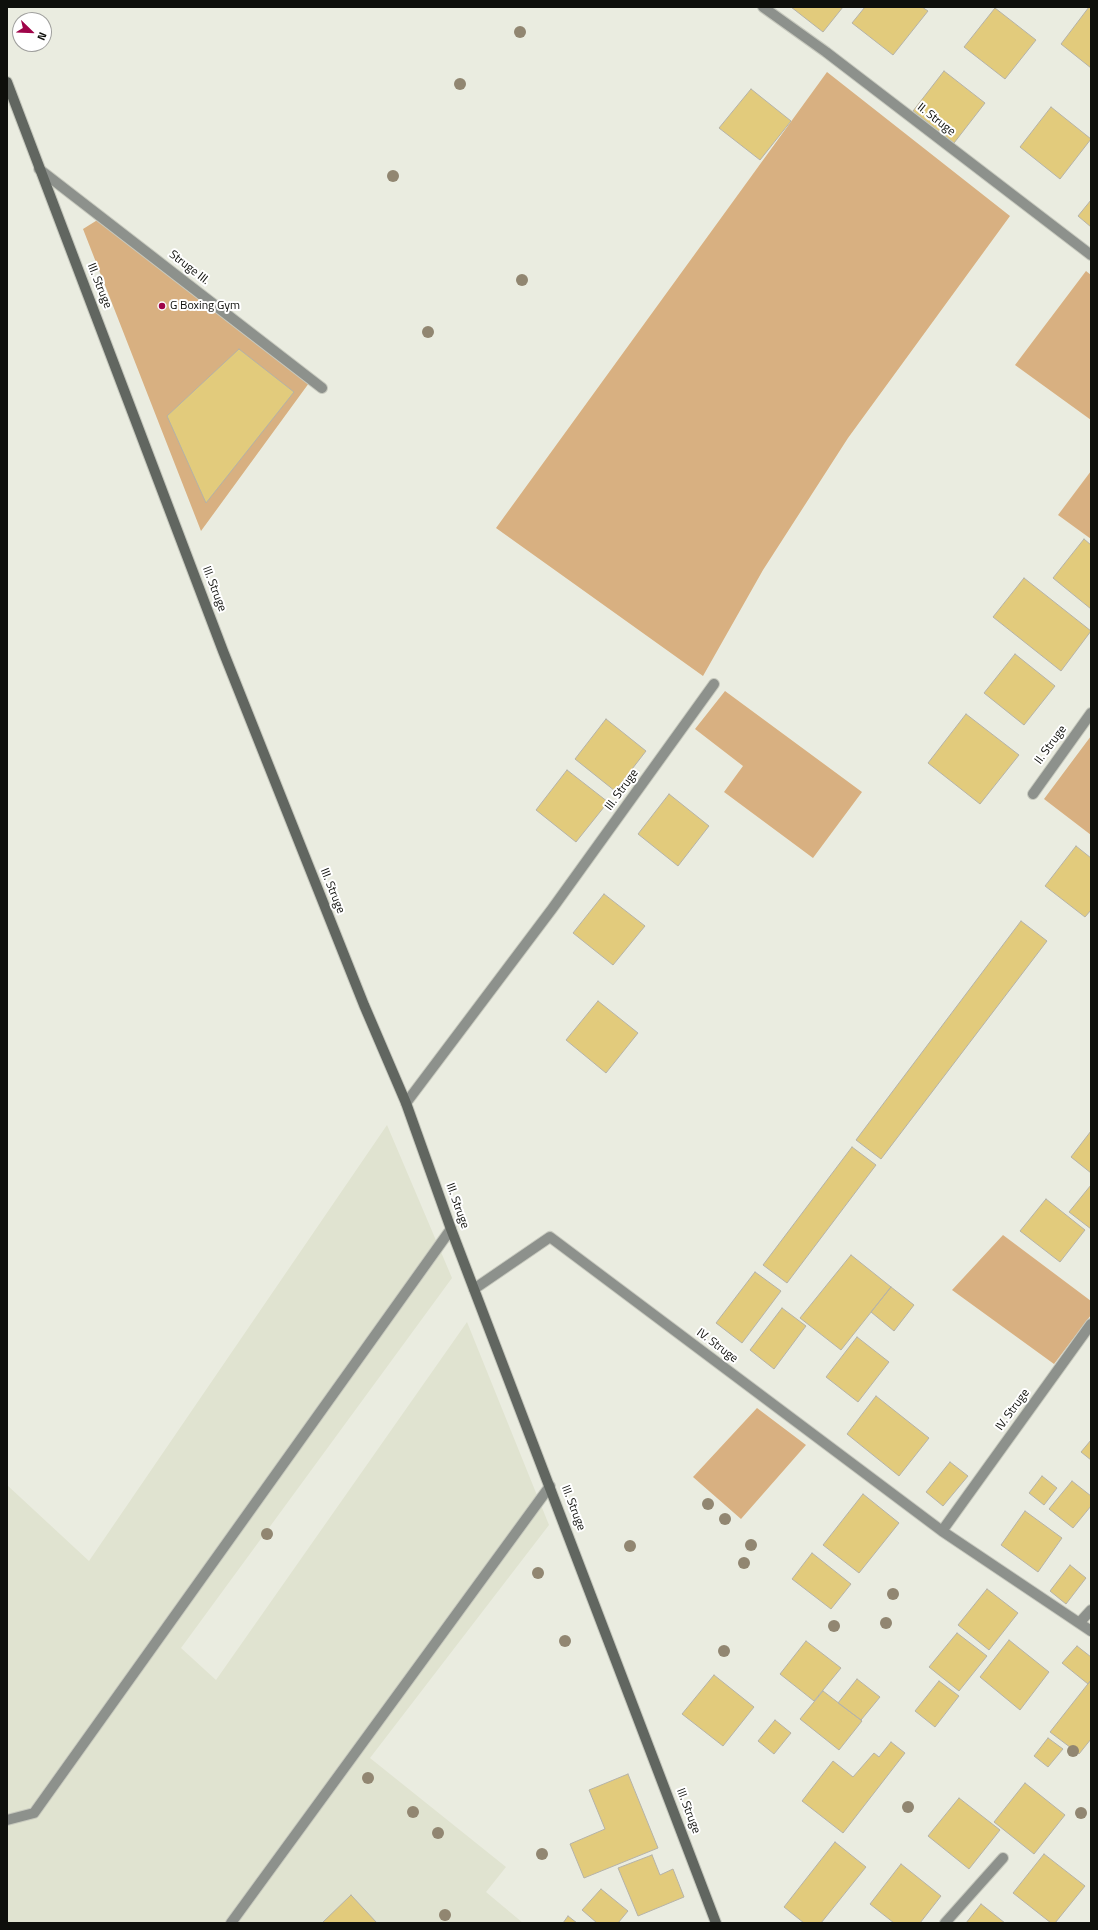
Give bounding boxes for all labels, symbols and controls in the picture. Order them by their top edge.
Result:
north arrow [12,12,52,52]
text: N [33,30,51,43]
street label: II. Struge [914,101,958,139]
street label: Struge III. [166,248,212,288]
street label: III. Struge [83,261,115,311]
place label: G Boxing Gym [170,299,240,313]
marker: G Boxing Gym [157,301,167,311]
street label: III. Struge [199,564,229,614]
street label: II. Struge [1032,723,1070,767]
street label: III. Struge [602,767,642,813]
street label: III. Struge [316,866,348,916]
street label: III. Struge [442,1181,472,1231]
street label: IV. Struge [694,1326,740,1366]
street label: IV. Struge [993,1386,1033,1434]
street label: III. Struge [558,1483,588,1533]
street label: III. Struge [673,1786,703,1836]

